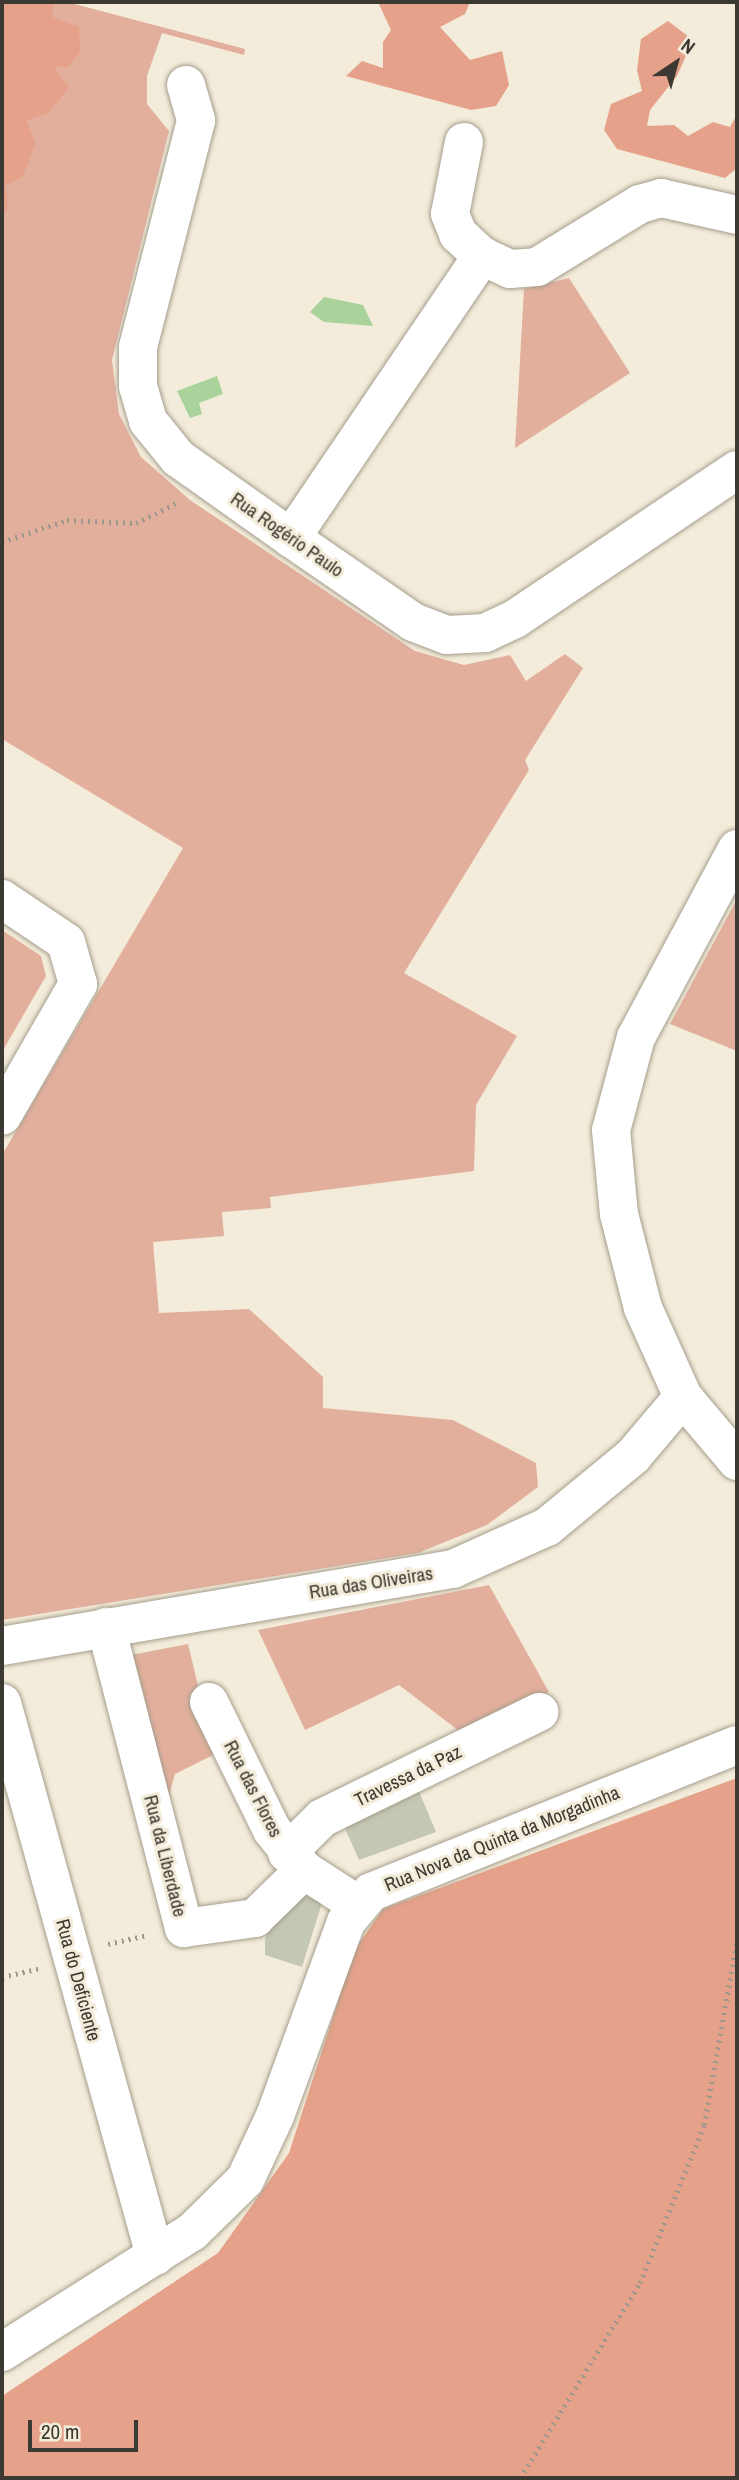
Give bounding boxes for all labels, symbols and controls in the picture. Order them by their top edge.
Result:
north arrow [641,28,711,98]
text: N [676,32,701,60]
street label: Rua Rogério Paulo [226,488,348,582]
street label: Rua das Oliveiras [308,1562,434,1604]
street label: Rua das Flores [219,1737,287,1841]
street label: Travessa da Paz [351,1740,465,1812]
street label: Rua Nova da Quinta da Morgadinha [381,1781,623,1897]
street label: Rua da Liberdade [139,1793,191,1919]
street label: Rua do Deficiente [51,1916,105,2044]
scale bar [32,2406,142,2450]
text: 20 m [41,2417,79,2446]

